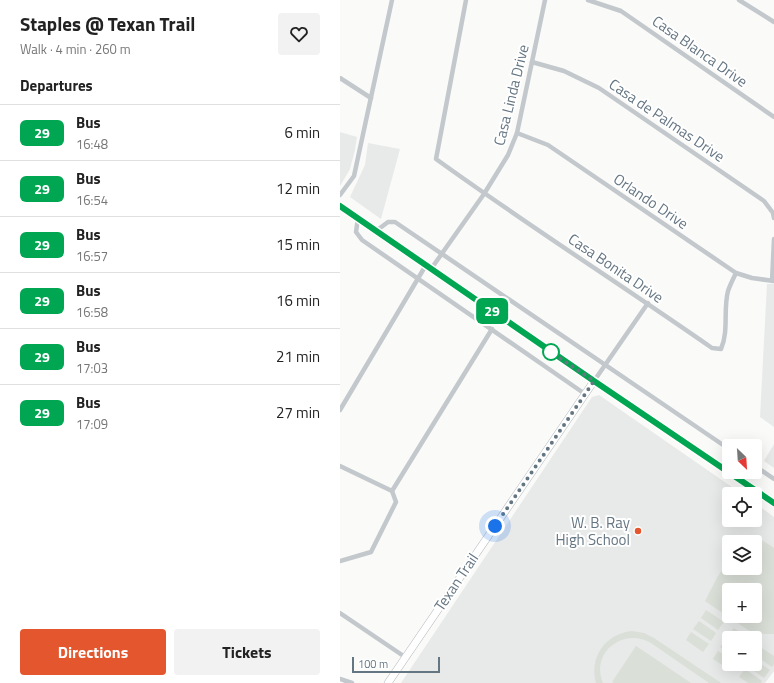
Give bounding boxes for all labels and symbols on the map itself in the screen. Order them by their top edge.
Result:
street label: Casa Blanca Drive [648,9,752,93]
street label: Casa Linda Drive [487,42,535,148]
street label: Casa de Palmas Drive [605,73,729,167]
street label: Orlando Drive [609,167,693,235]
street label: Casa Bonita Drive [564,227,668,309]
line badge: 29 [474,298,510,324]
unlabelled marker [542,343,560,361]
north arrow [722,439,762,479]
place label: W. B. Ray High School [555,511,630,551]
your location [485,516,505,536]
marker: W. B. Ray High School [633,526,643,536]
street label: Texan Trail [428,548,484,616]
scale bar [352,655,440,674]

